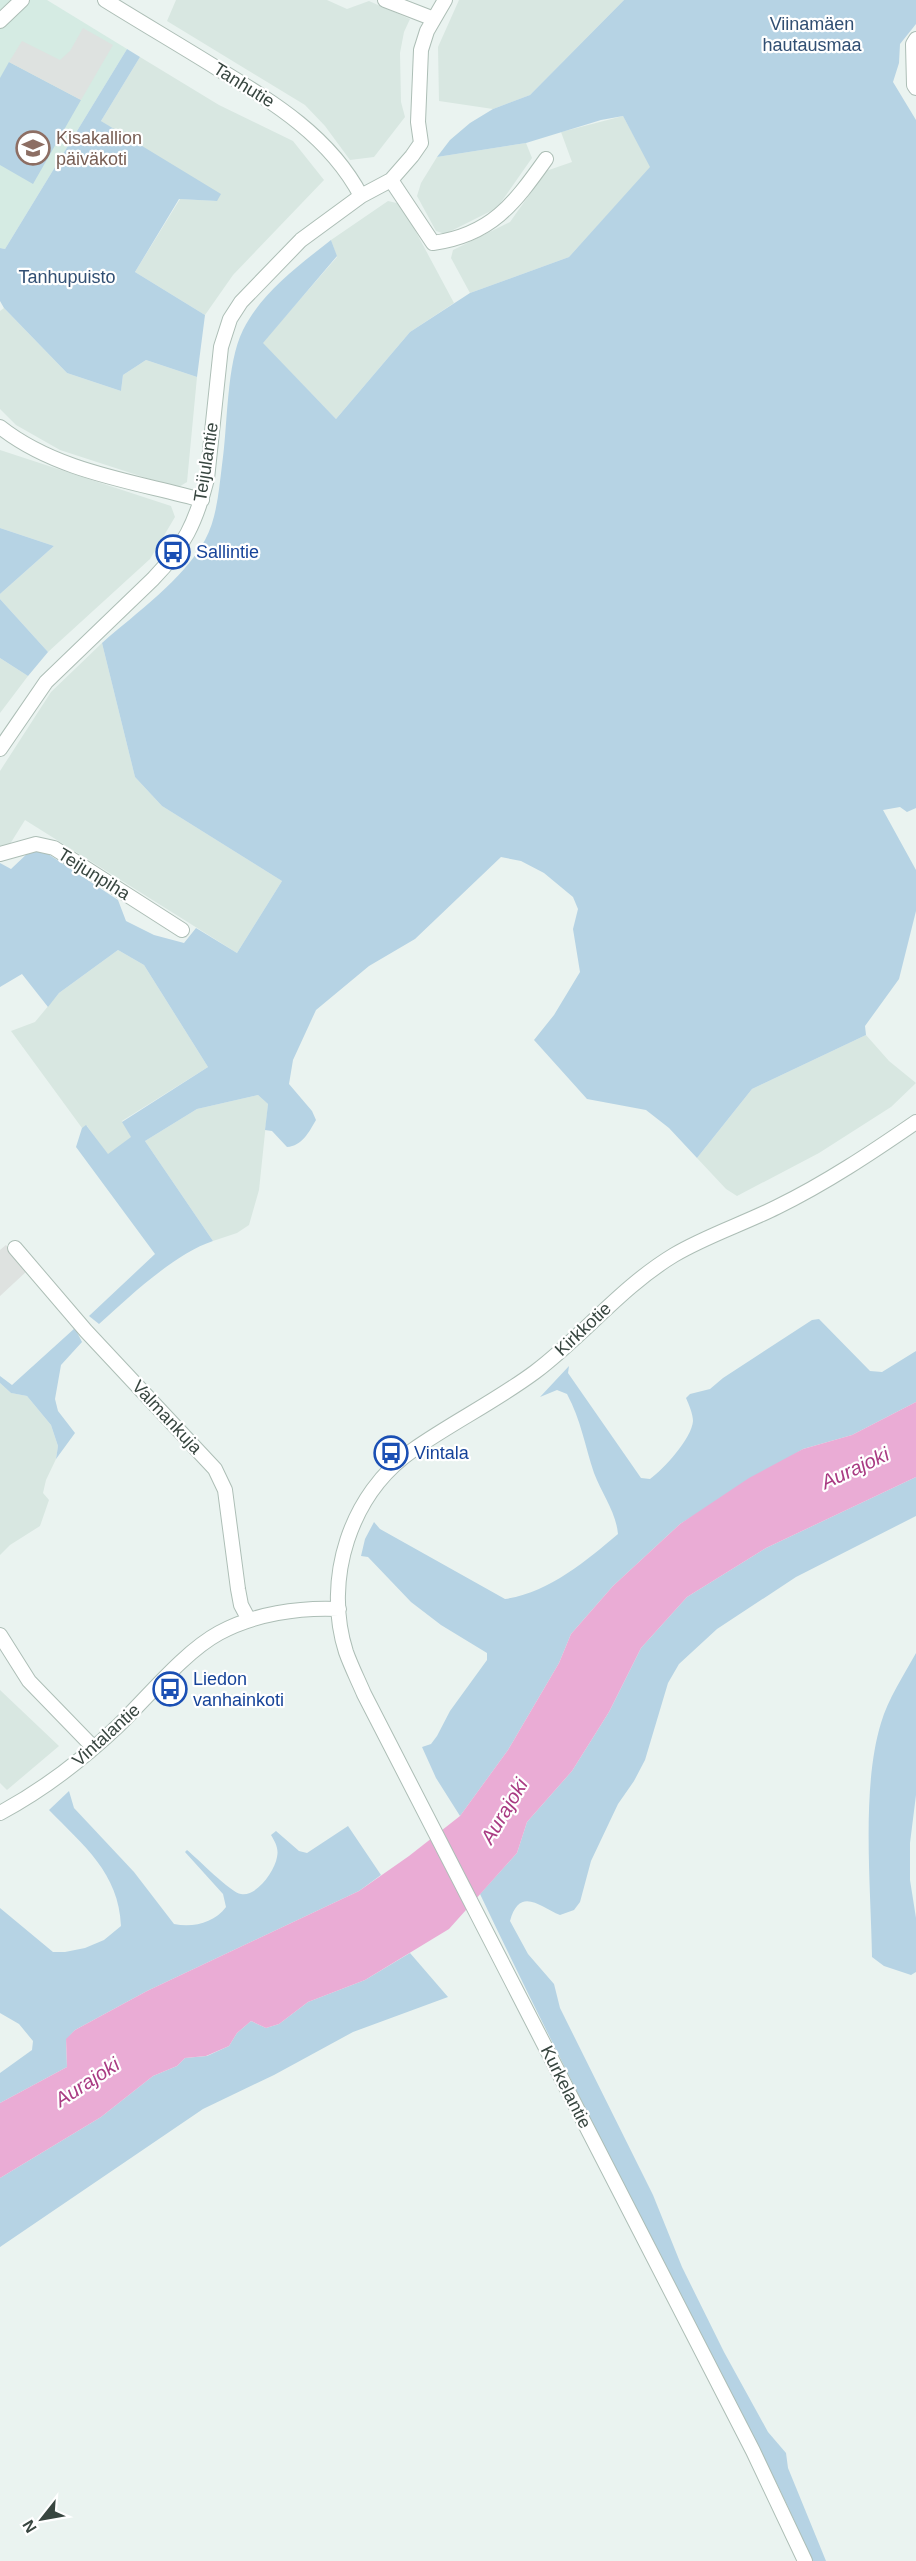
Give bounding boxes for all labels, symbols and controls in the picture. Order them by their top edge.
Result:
park label: Viinamäen hautausmaa [762,14,863,55]
street label: Tanhutie [210,58,278,112]
place label: Kisakallion päiväkoti [56,128,142,169]
school or university icon: Kisakallion päiväkoti [15,130,51,166]
park label: Tanhupuisto [18,267,116,287]
street label: Teijulantie [190,421,222,503]
bus stop icon: Sallintie [155,534,191,570]
place label: Sallintie [196,542,259,562]
street label: Teijunpiha [54,844,135,904]
street label: Kirkkotie [551,1298,615,1360]
street label: Valmankuja [128,1376,207,1458]
bus stop icon: Vintala [373,1435,409,1471]
place label: Vintala [414,1443,470,1463]
water label: Aurajoki [817,1443,893,1494]
place label: Liedon vanhainkoti [193,1669,284,1710]
bus stop icon: Liedon vanhainkoti [152,1671,188,1707]
street label: Vintalantie [68,1700,144,1770]
water label: Aurajoki [475,1774,532,1848]
street label: Kurkelantie [537,2042,595,2132]
water label: Aurajoki [50,2053,124,2111]
north arrow [12,2489,72,2549]
text: N [19,2517,40,2536]

